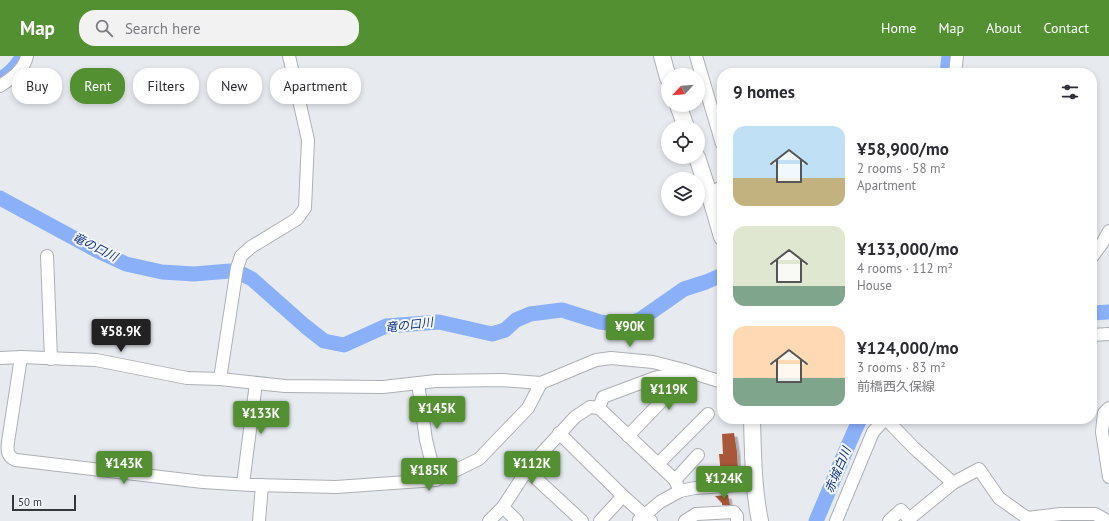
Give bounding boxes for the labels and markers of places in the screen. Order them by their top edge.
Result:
pin: ¥90K [606,314,654,348]
pin: ¥58.9K [88,319,154,353]
pin: ¥119K [641,377,697,411]
pin: ¥145K [409,396,465,430]
pin: ¥133K [233,401,289,435]
pin: ¥143K [96,451,152,485]
pin: ¥112K [504,451,560,485]
pin: ¥185K [401,458,457,492]
pin: ¥124K [696,466,752,500]

